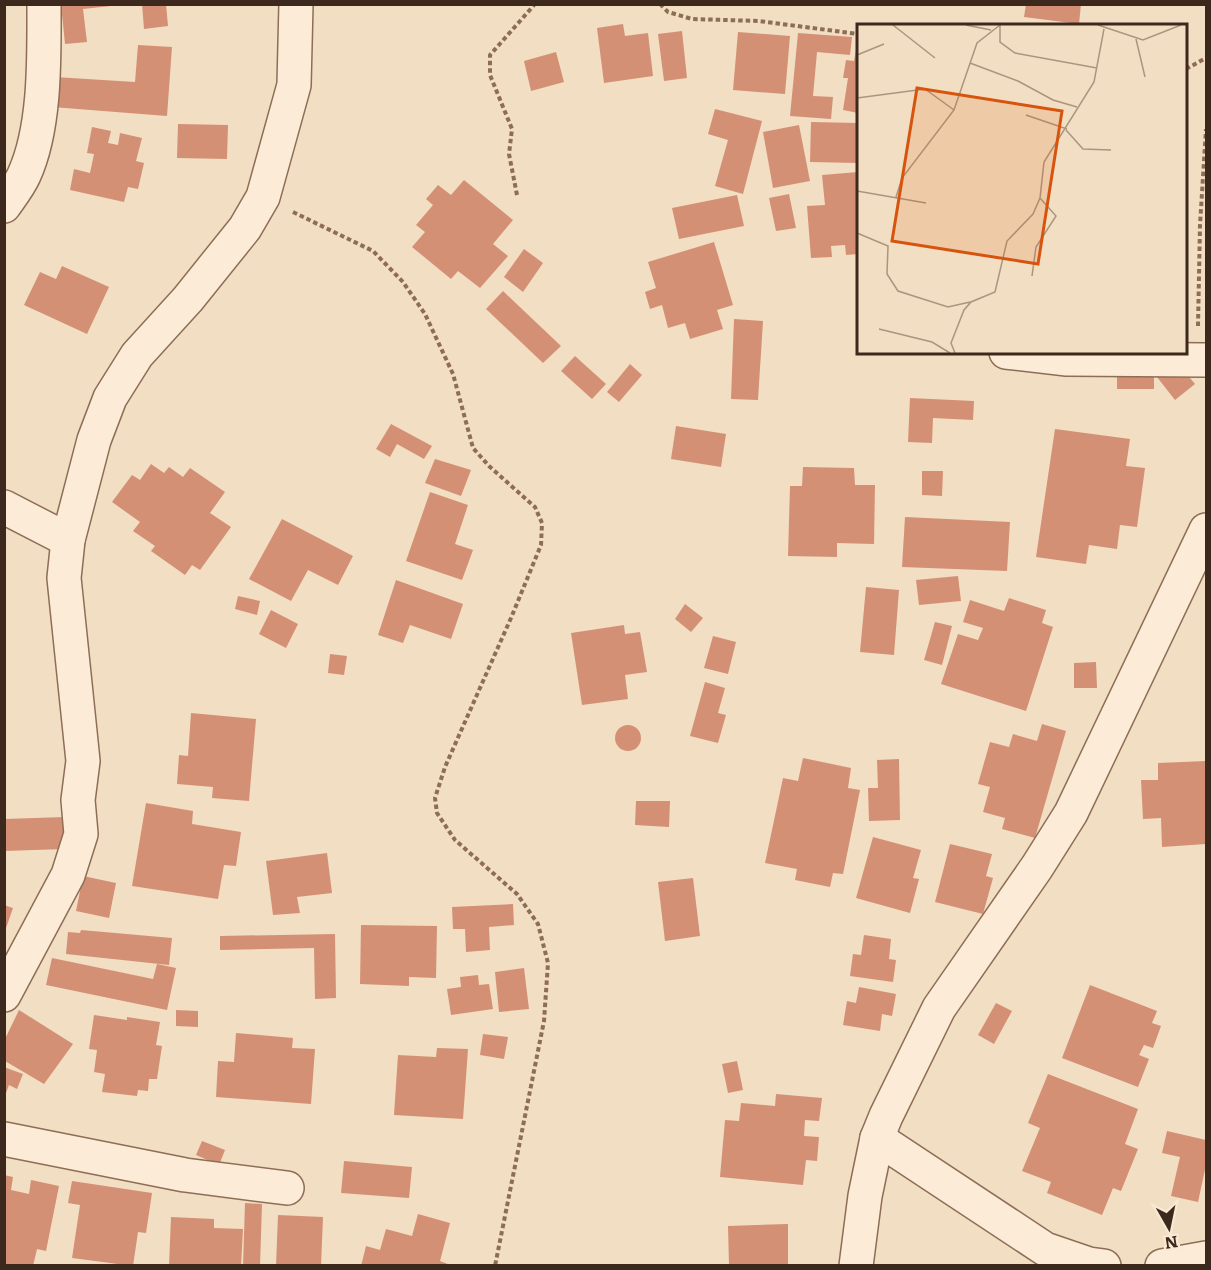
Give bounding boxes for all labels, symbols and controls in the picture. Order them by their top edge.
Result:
inset map [857,24,1187,354]
north arrow [1139,1198,1199,1258]
text: N [1163,1231,1180,1257]

